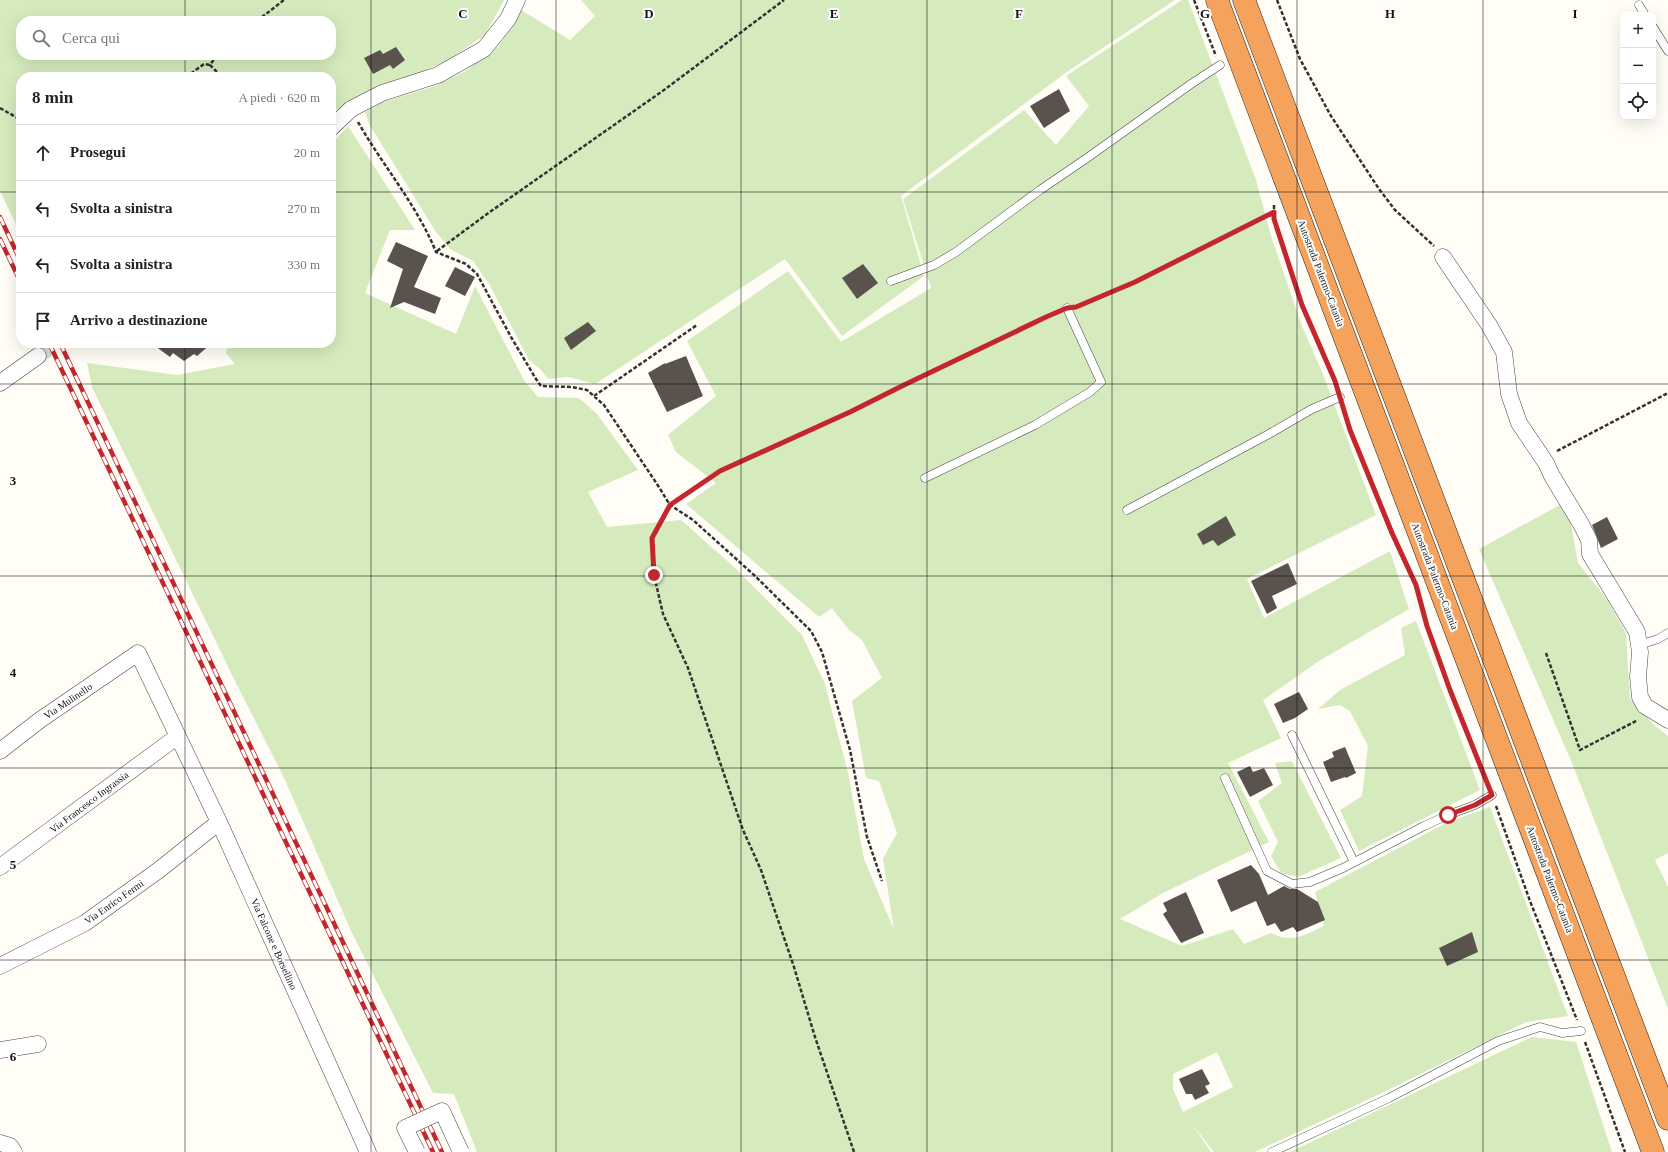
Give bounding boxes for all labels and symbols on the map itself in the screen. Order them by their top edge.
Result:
text: C [458,6,468,21]
text: D [644,6,654,21]
text: E [830,6,838,21]
text: F [1015,6,1023,21]
text: G [1200,6,1210,21]
text: H [1385,6,1395,21]
text: I [1572,6,1578,21]
street label: Autostrada Palermo-Catania [1296,218,1347,329]
text: 3 [10,473,17,488]
street label: Autostrada Palermo-Catania [1410,521,1461,632]
route end [645,566,663,584]
text: 4 [10,665,17,680]
street label: Via Mulinello [42,681,94,721]
street label: Via Francesco Ingrassia [48,769,131,835]
route start [1439,806,1457,824]
street label: Autostrada Palermo-Catania [1525,824,1576,935]
text: 5 [10,857,17,872]
street label: Via Enrico Fermi [82,877,146,926]
street label: Via Falcone e Borsellino [249,896,299,992]
text: 6 [10,1049,17,1064]

